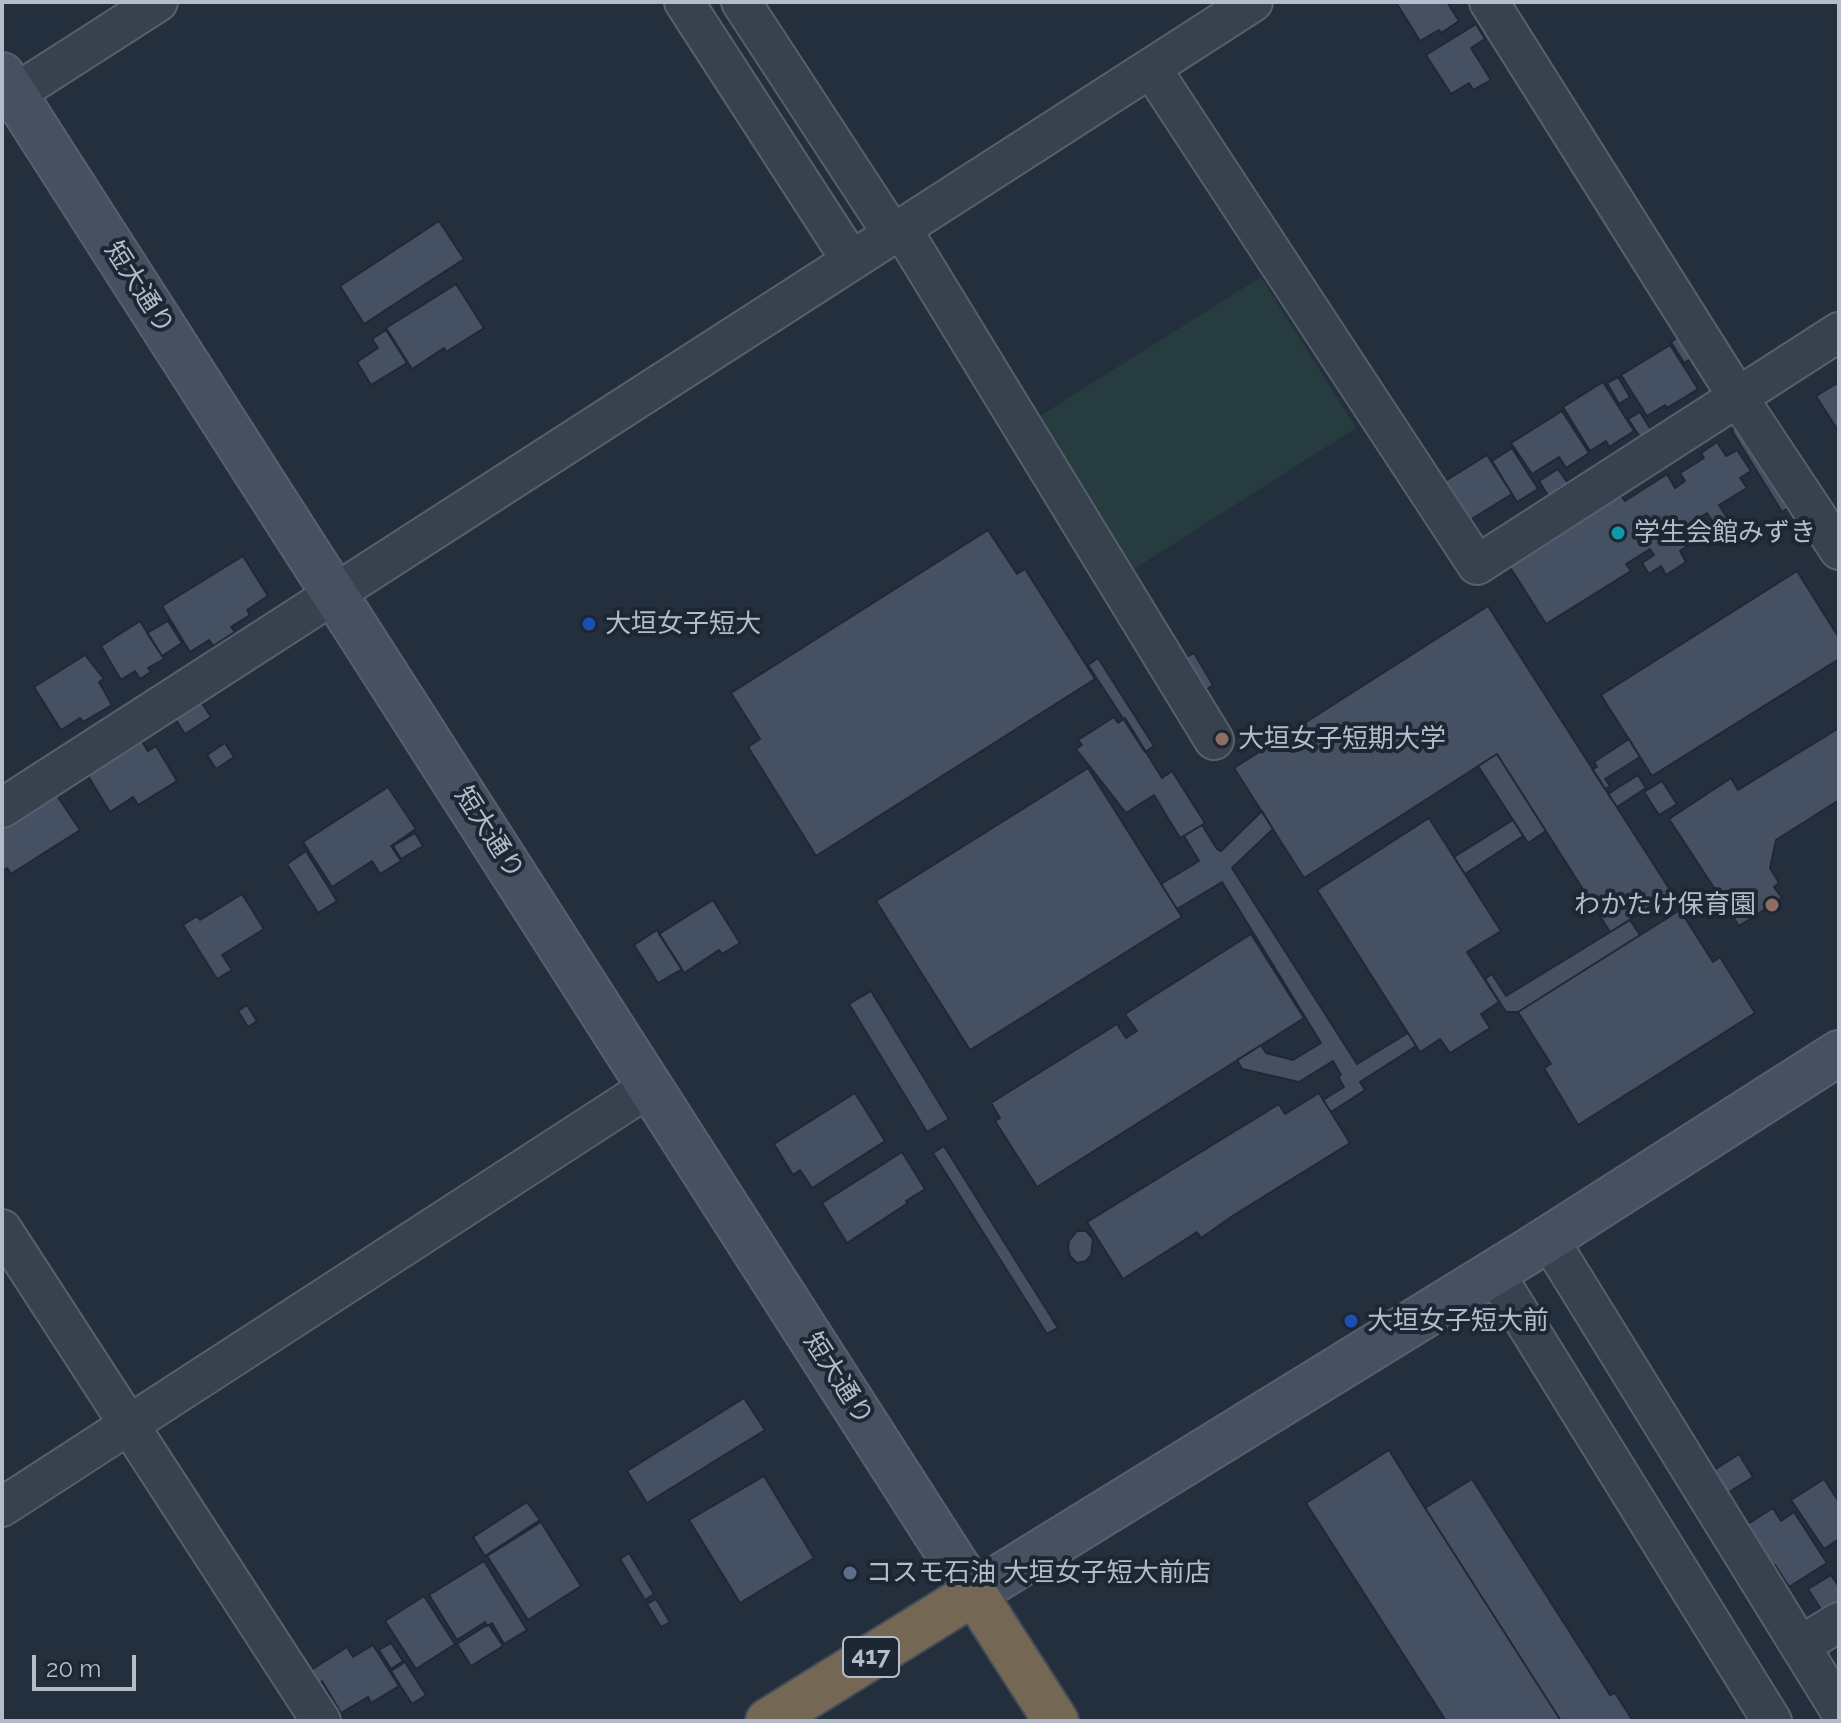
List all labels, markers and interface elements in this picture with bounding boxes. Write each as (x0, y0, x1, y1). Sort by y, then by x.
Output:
street label: 短大通り (98, 236, 180, 340)
place label: 学生会館みずき (1634, 517, 1816, 549)
marker: 学生会館みずき (1609, 524, 1627, 542)
place label: 大垣女子短大 (605, 608, 761, 640)
marker: 大垣女子短大 (580, 615, 598, 633)
place label: 大垣女子短期大学 (1238, 723, 1446, 755)
marker: 大垣女子短期大学 (1213, 730, 1231, 748)
street label: 短大通り (448, 781, 530, 885)
place label: わかたけ保育園 (1574, 889, 1756, 921)
marker: わかたけ保育園 (1763, 896, 1781, 914)
place label: 大垣女子短大前 (1367, 1305, 1549, 1337)
marker: 大垣女子短大前 (1342, 1312, 1360, 1330)
street label: 短大通り (797, 1327, 879, 1431)
place label: コスモ石油 大垣女子短大前店 (866, 1557, 1211, 1589)
marker: コスモ石油 大垣女子短大前店 (841, 1564, 859, 1582)
road number: 417 (843, 1637, 899, 1677)
scale bar (36, 1639, 140, 1689)
text: 20 m (46, 1654, 101, 1683)

